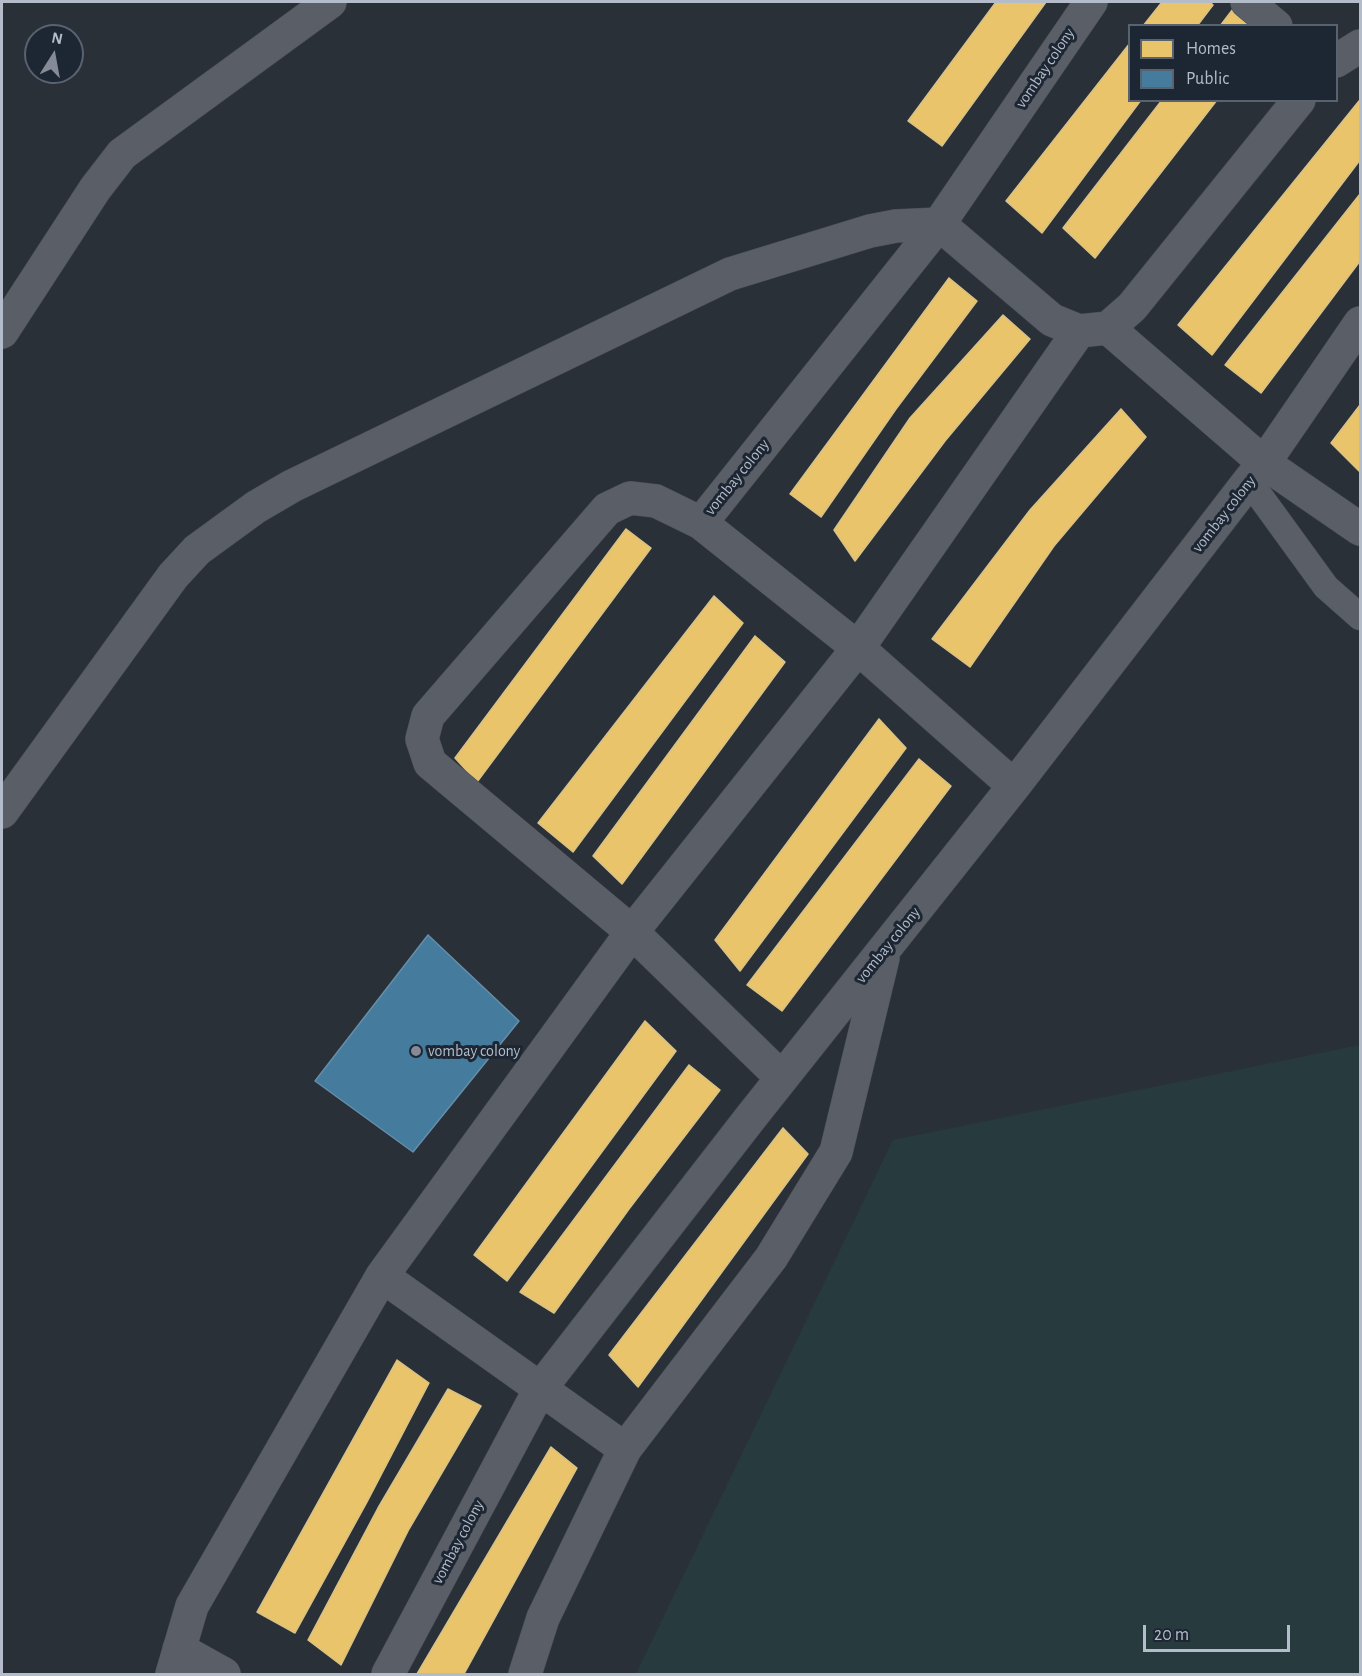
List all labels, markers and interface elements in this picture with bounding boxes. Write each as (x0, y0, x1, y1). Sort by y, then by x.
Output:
north arrow (24, 24, 84, 84)
street label: vombay colony (1011, 24, 1079, 112)
legend (1128, 24, 1338, 102)
text: N (50, 29, 64, 47)
text: Homes (1186, 40, 1236, 58)
text: Public (1186, 70, 1229, 88)
street label: vombay colony (700, 435, 774, 519)
street label: vombay colony (1188, 472, 1260, 556)
street label: vombay colony (851, 903, 925, 987)
place label: vombay colony (428, 1041, 520, 1061)
marker: vombay colony (409, 1044, 423, 1058)
street label: vombay colony (428, 1497, 488, 1587)
scale bar (1146, 1613, 1293, 1651)
text: 20 m (1154, 1626, 1189, 1644)

